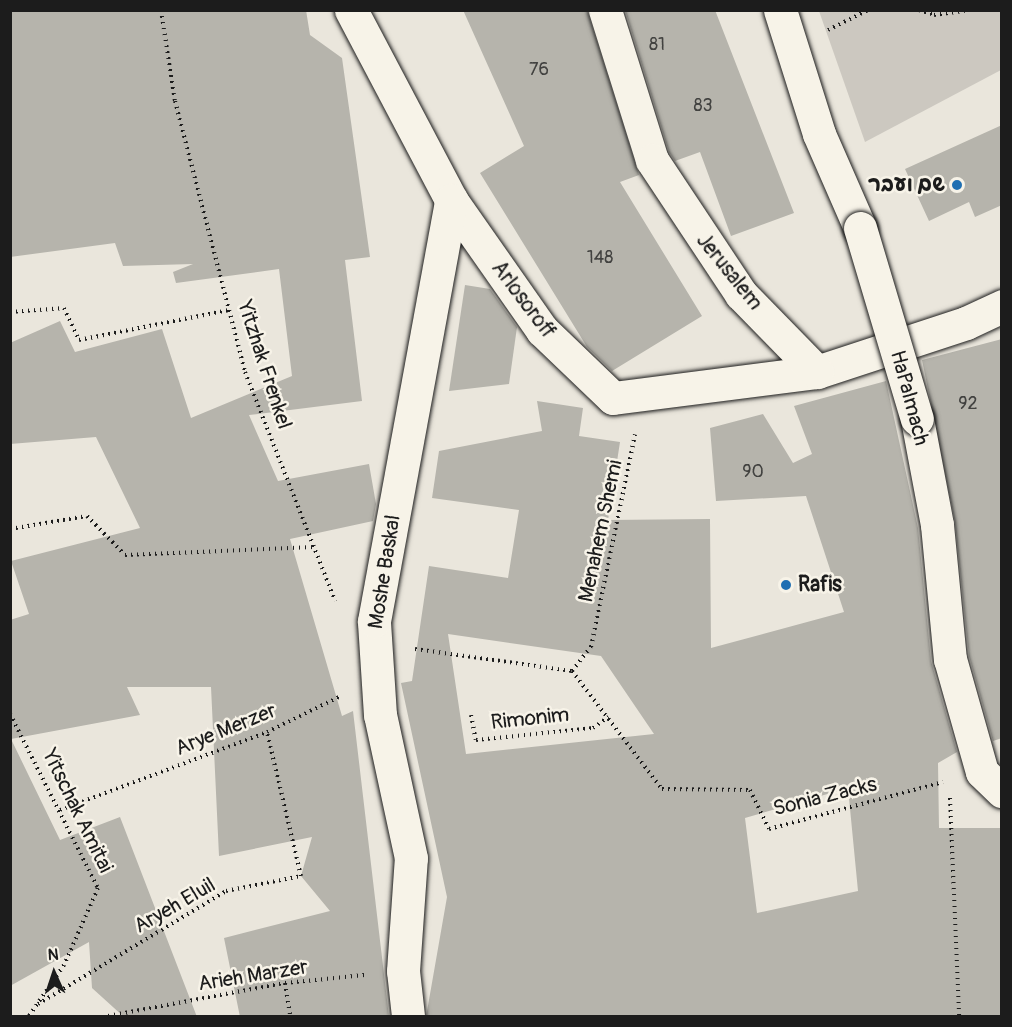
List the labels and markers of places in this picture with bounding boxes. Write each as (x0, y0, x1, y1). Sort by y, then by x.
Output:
place label: שם ועבר (868, 172, 945, 198)
marker: שם ועבר (950, 178, 964, 192)
place label: Rafis (798, 572, 842, 598)
marker: Rafis (779, 578, 793, 592)

